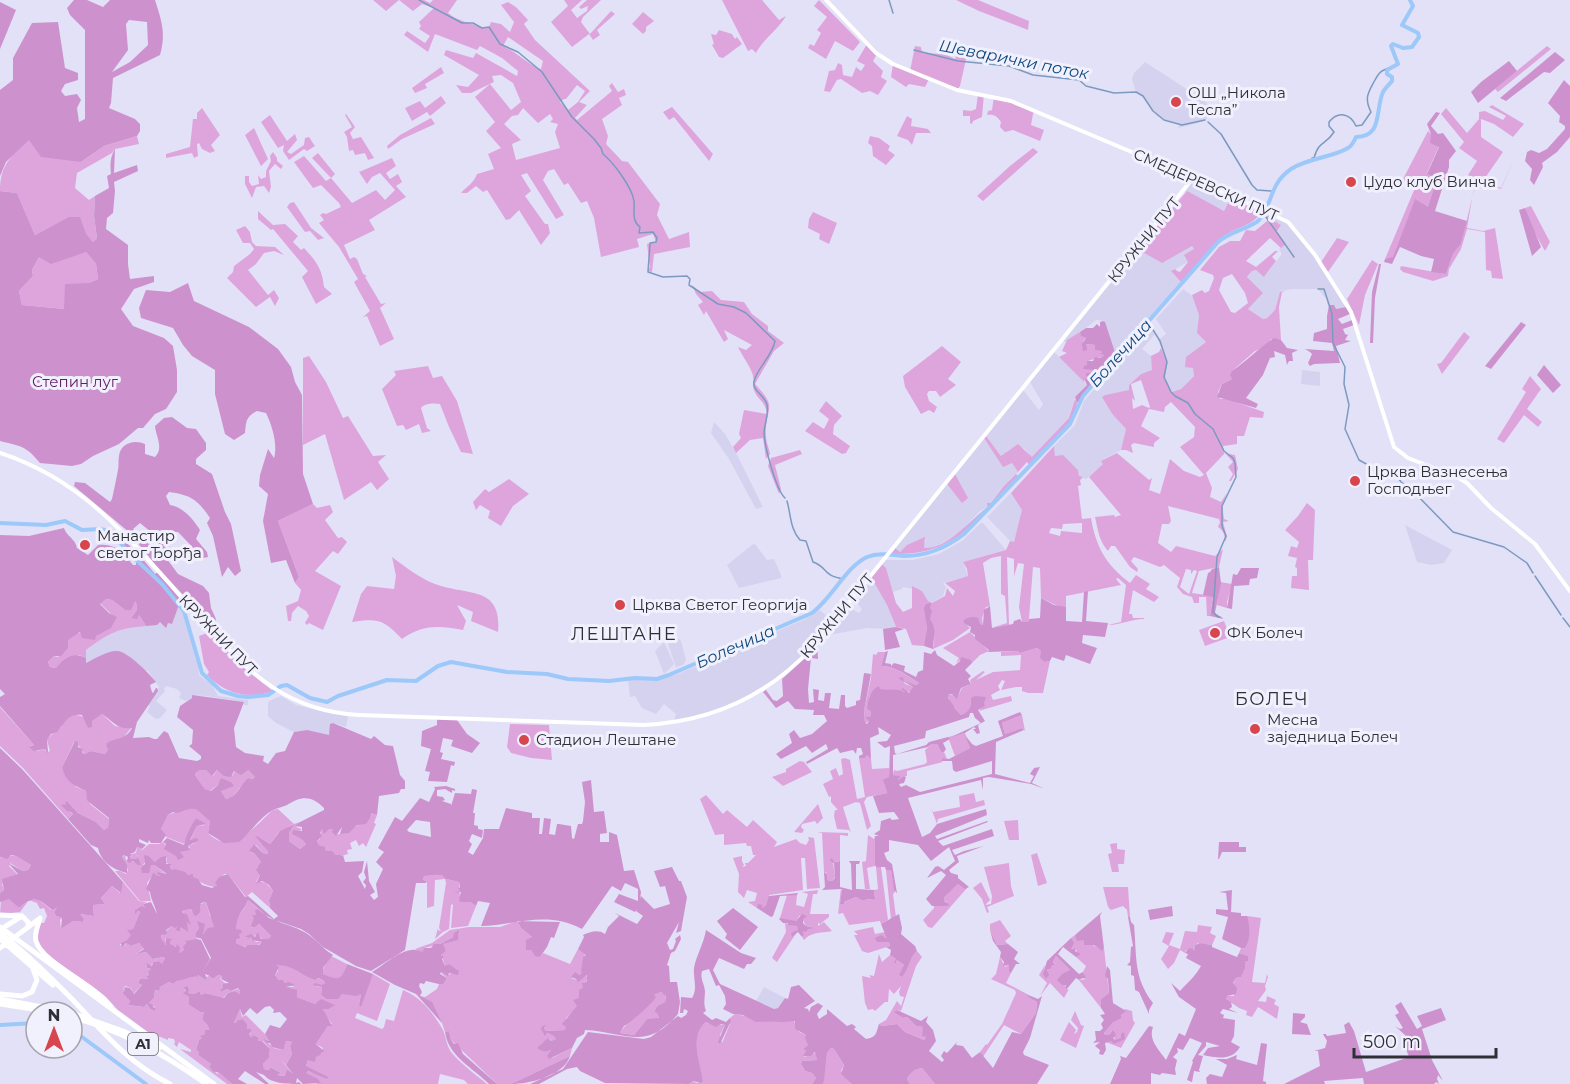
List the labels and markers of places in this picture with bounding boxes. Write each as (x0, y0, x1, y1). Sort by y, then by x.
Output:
place label: ОШ „Никола Тесла” (1188, 83, 1286, 119)
marker: ОШ „Никола Тесла” (1169, 95, 1183, 109)
place label: Џудо клуб Винча (1363, 172, 1496, 191)
marker: Џудо клуб Винча (1344, 175, 1358, 189)
place label: Црква Вазнесења Господњег (1367, 462, 1508, 498)
marker: Црква Вазнесења Господњег (1348, 474, 1362, 488)
place label: Манастир светог Ђорђа (97, 526, 202, 562)
marker: Манастир светог Ђорђа (78, 538, 92, 552)
place label: Црква Светог Георгија (632, 595, 808, 614)
marker: Црква Светог Георгија (613, 598, 627, 612)
place label: ФК Болеч (1227, 623, 1303, 642)
marker: ФК Болеч (1208, 626, 1222, 640)
place label: Месна заједница Болеч (1267, 710, 1398, 746)
marker: Месна заједница Болеч (1248, 722, 1262, 736)
place label: Стадион Лештане (536, 730, 676, 749)
marker: Стадион Лештане (517, 733, 531, 747)

